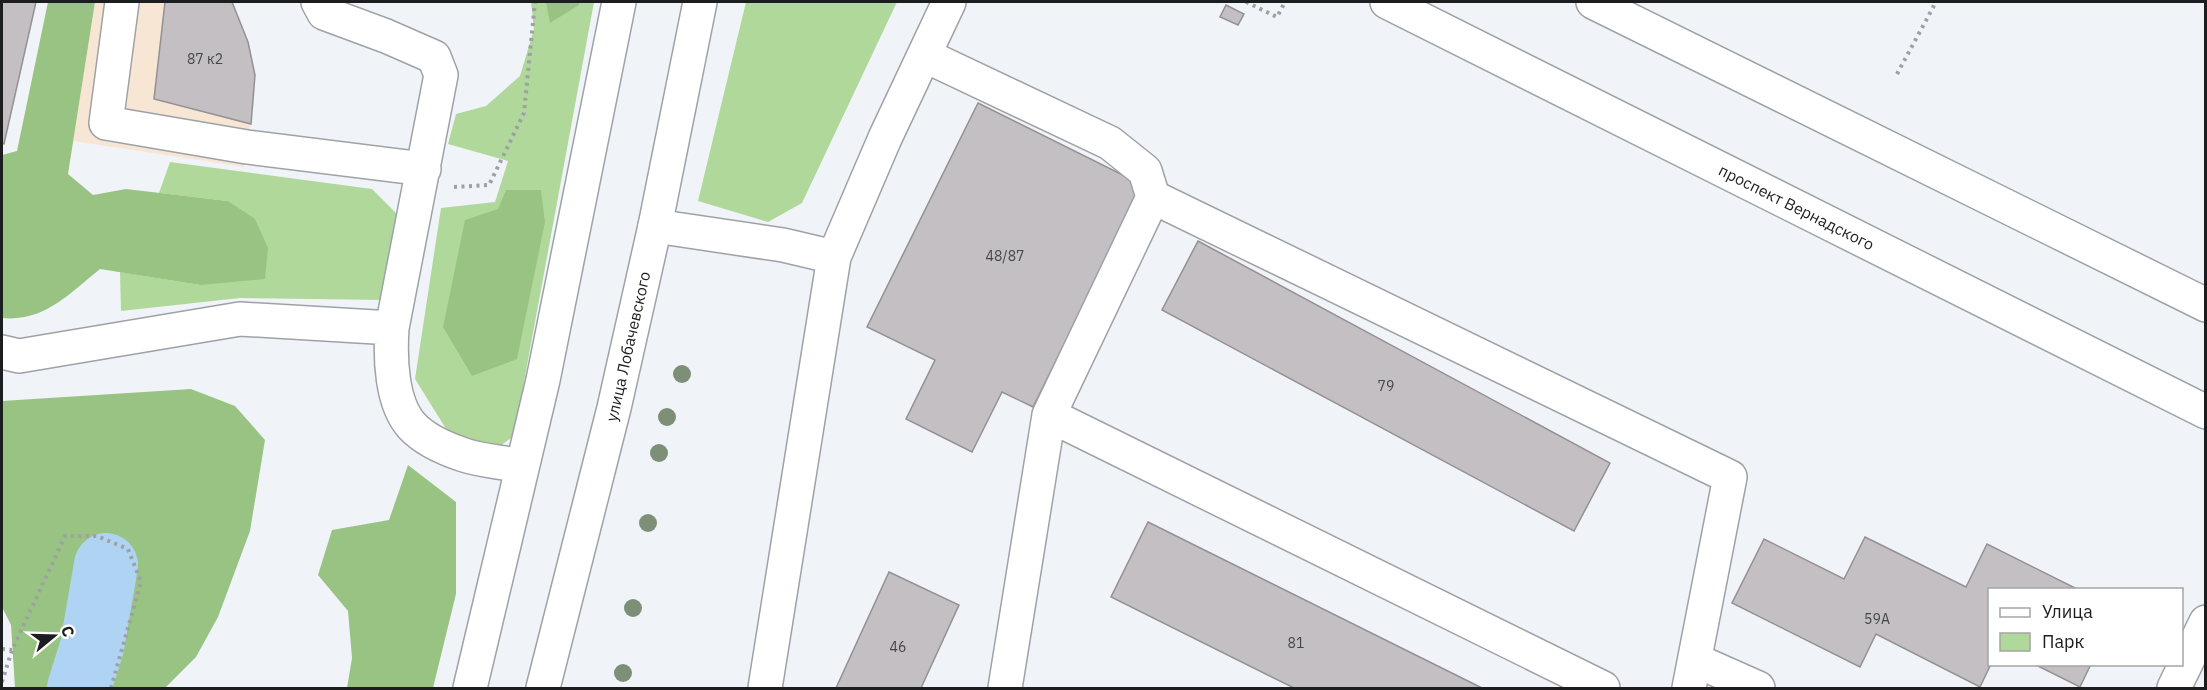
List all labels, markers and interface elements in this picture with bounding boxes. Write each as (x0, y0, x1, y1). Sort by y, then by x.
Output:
house number: 87 к2 (187, 50, 223, 68)
street label: проспект Вернадского (1716, 160, 1878, 254)
house number: 48/87 (986, 247, 1024, 265)
street label: улица Лобачевского (601, 270, 654, 423)
house number: 79 (1378, 377, 1394, 395)
legend (1988, 588, 2183, 666)
text: Улица (2042, 600, 2093, 623)
north arrow (24, 606, 84, 666)
house number: 59А (1864, 610, 1890, 628)
text: С (57, 623, 79, 639)
text: Парк (2042, 630, 2085, 653)
house number: 81 (1288, 634, 1304, 652)
house number: 46 (890, 638, 906, 656)

